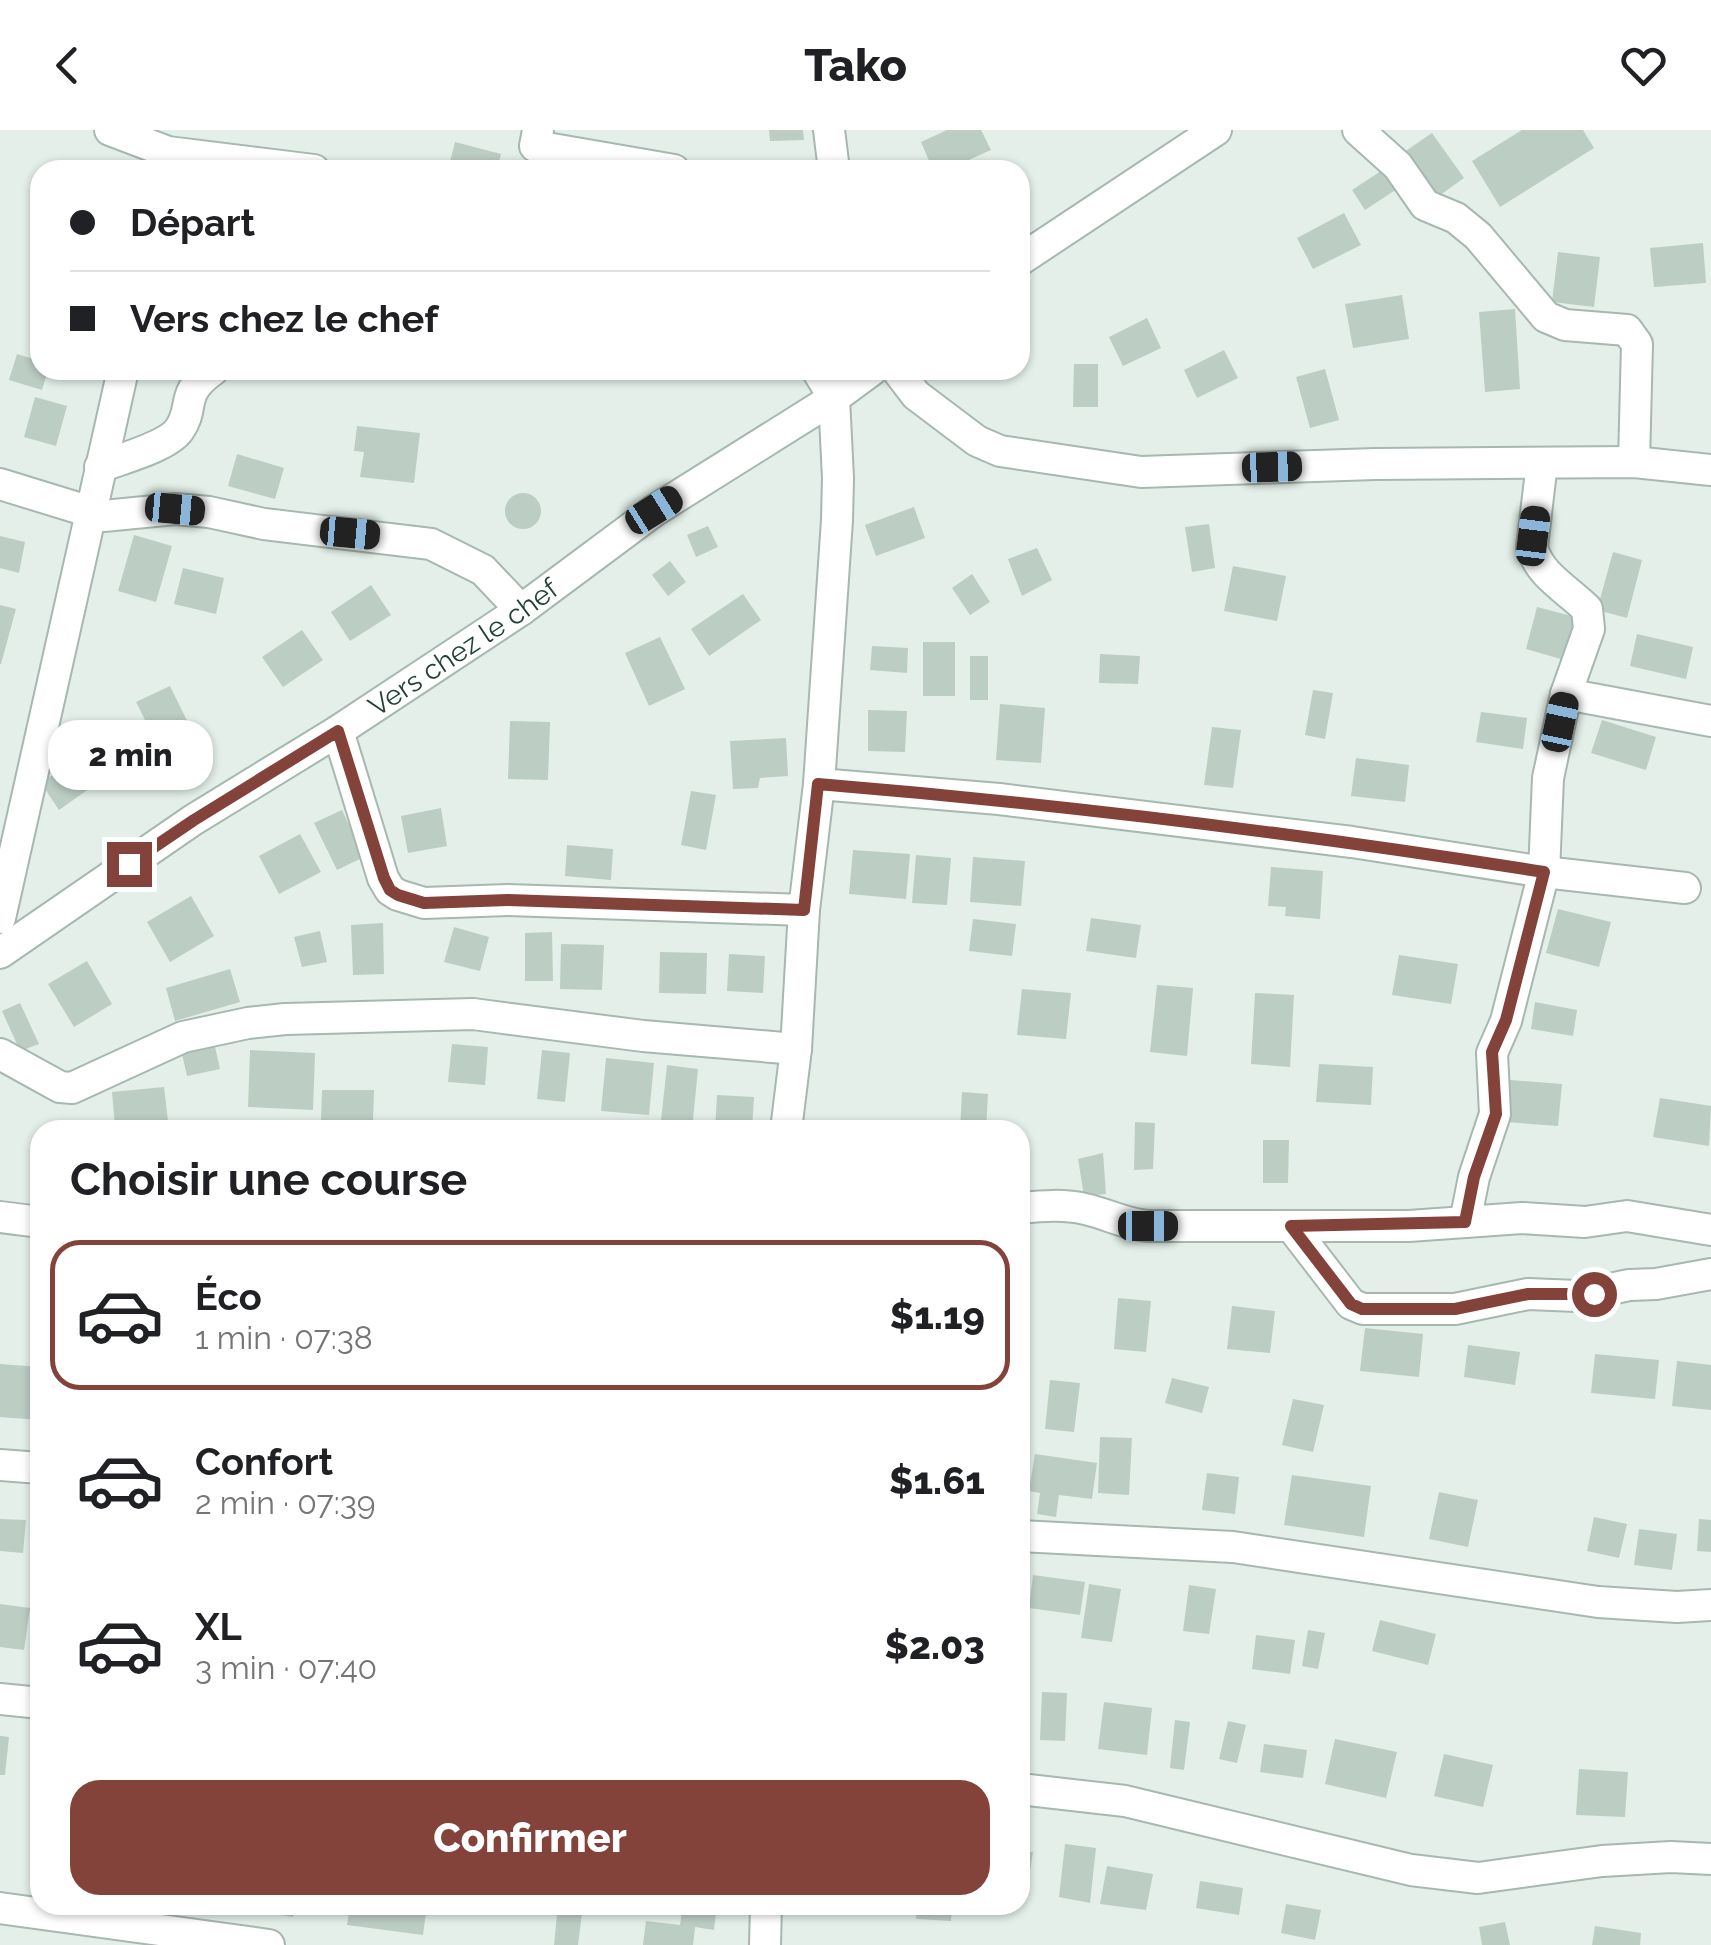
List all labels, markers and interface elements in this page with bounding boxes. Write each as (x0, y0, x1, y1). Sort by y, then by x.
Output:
icon: back (40, 38, 95, 93)
icon: heart (1616, 38, 1671, 93)
text: Tako (804, 39, 907, 92)
text: Départ (130, 200, 255, 245)
text: Vers chez le chef (130, 296, 438, 341)
car (1241, 451, 1303, 483)
car (621, 481, 687, 539)
car (144, 491, 206, 527)
car (1514, 504, 1552, 568)
car (319, 515, 381, 551)
street label: Vers chez le chef (362, 571, 566, 723)
car (1539, 690, 1581, 754)
callout: 2 min (46, 719, 212, 789)
text: 2 min (88, 736, 173, 773)
route end (107, 842, 152, 887)
text: Choisir une course (70, 1153, 467, 1206)
car (1118, 1211, 1178, 1241)
icon: car (75, 1270, 165, 1360)
route start (1572, 1272, 1617, 1317)
text: Éco (195, 1274, 262, 1319)
text: $1.19 (890, 1293, 985, 1338)
text: 1 min · 07:38 (195, 1319, 373, 1356)
icon: car (75, 1435, 165, 1525)
text: Confort (195, 1439, 333, 1484)
text: $1.61 (889, 1458, 985, 1503)
text: 2 min · 07:39 (195, 1484, 376, 1521)
icon: car (75, 1600, 165, 1690)
text: XL (195, 1604, 242, 1649)
text: $2.03 (885, 1623, 985, 1668)
text: 3 min · 07:40 (195, 1649, 377, 1686)
button: Confirmer (70, 1780, 990, 1895)

